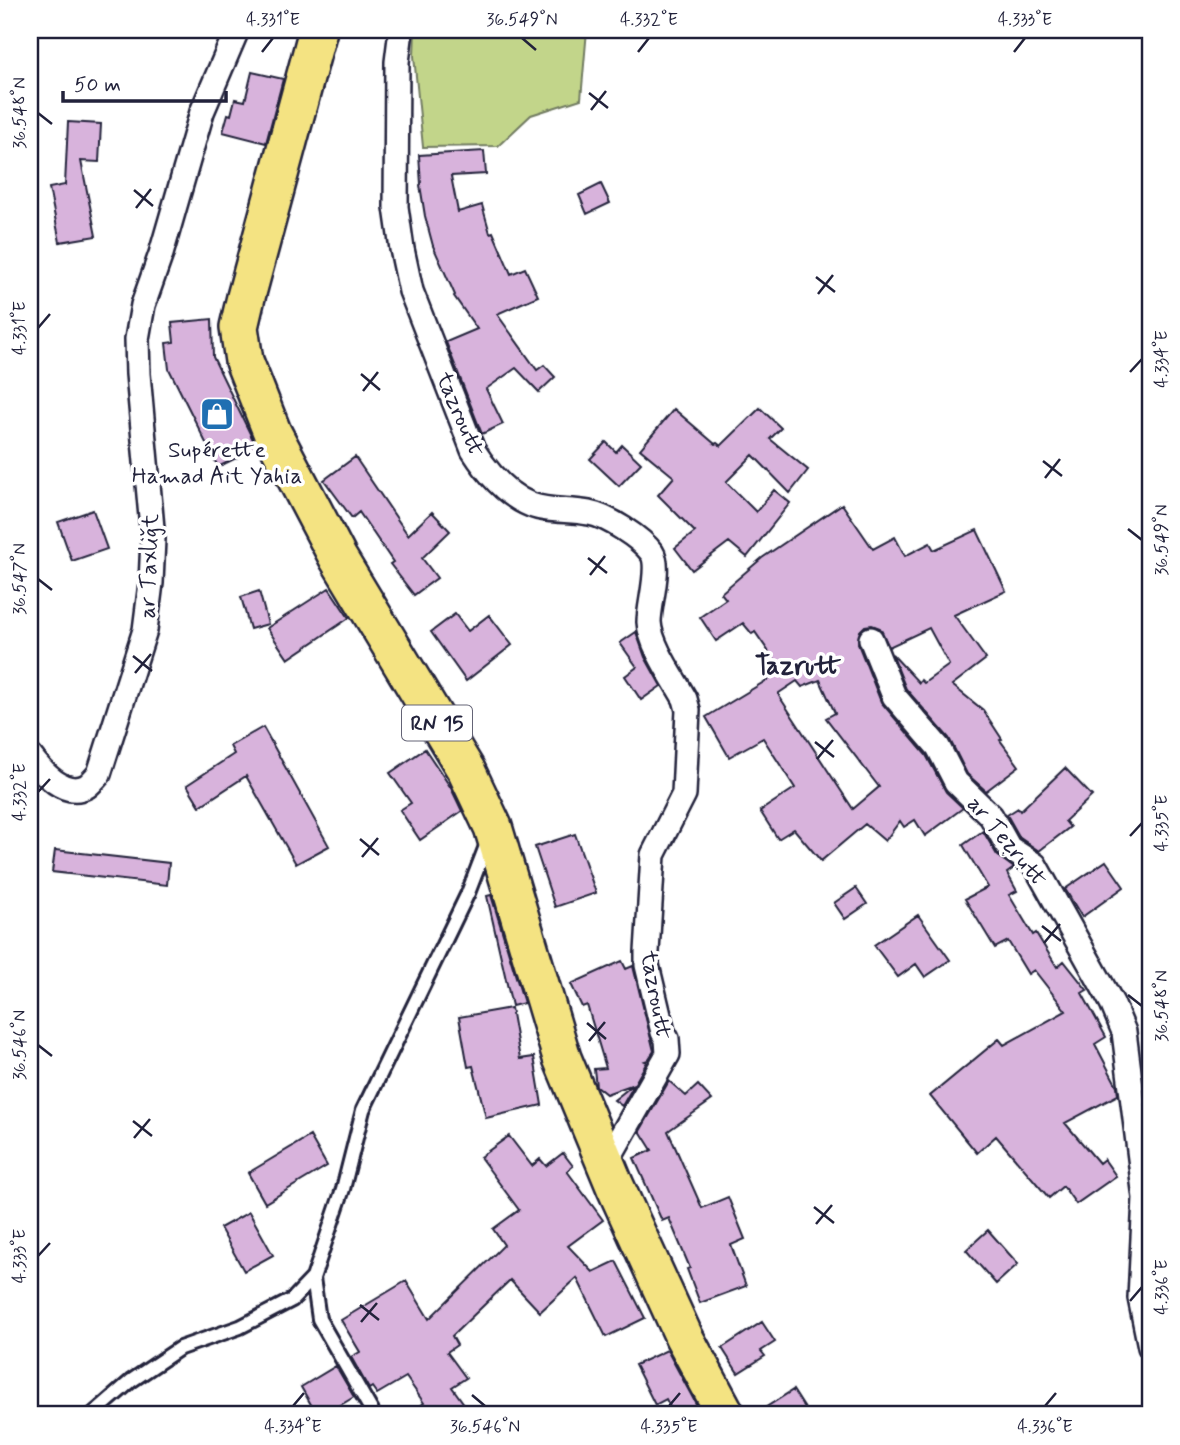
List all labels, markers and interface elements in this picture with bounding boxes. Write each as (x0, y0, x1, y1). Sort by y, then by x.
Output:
text: 4.331°E (246, 8, 300, 32)
text: 36.549°N (486, 8, 558, 32)
text: 4.332°E (620, 8, 678, 32)
text: 4.333°E (998, 8, 1052, 32)
scale bar (63, 60, 226, 104)
text: 50 m (74, 71, 121, 99)
text: 36.548°N (8, 77, 32, 149)
text: 4.331°E (8, 301, 32, 355)
text: 4.334°E (1150, 330, 1174, 388)
street label: tazroutt (427, 367, 491, 462)
shop icon: Supérette Hamad Ait Yahia (198, 395, 236, 433)
place label: Supérette Hamad Ait Yahia (132, 436, 302, 492)
text: 36.549°N (1150, 504, 1174, 576)
street label: ar Taxliǧt (133, 513, 167, 619)
text: 36.547°N (8, 543, 32, 615)
district label: Tazrutt (755, 650, 841, 684)
road number: RN 15 (402, 706, 472, 740)
text: 4.332°E (8, 763, 32, 821)
street label: ar Teẓṛutt (960, 791, 1053, 894)
text: 4.335°E (1150, 794, 1174, 852)
street label: tazroutt (632, 948, 678, 1042)
text: 36.548°N (1150, 970, 1174, 1042)
text: 36.546°N (8, 1010, 32, 1080)
text: 4.333°E (8, 1229, 32, 1283)
text: 4.336°E (1150, 1259, 1174, 1315)
text: 4.334°E (264, 1415, 322, 1439)
text: 36.546°N (450, 1415, 520, 1439)
text: 4.335°E (640, 1415, 698, 1439)
text: 4.336°E (1017, 1415, 1073, 1439)

